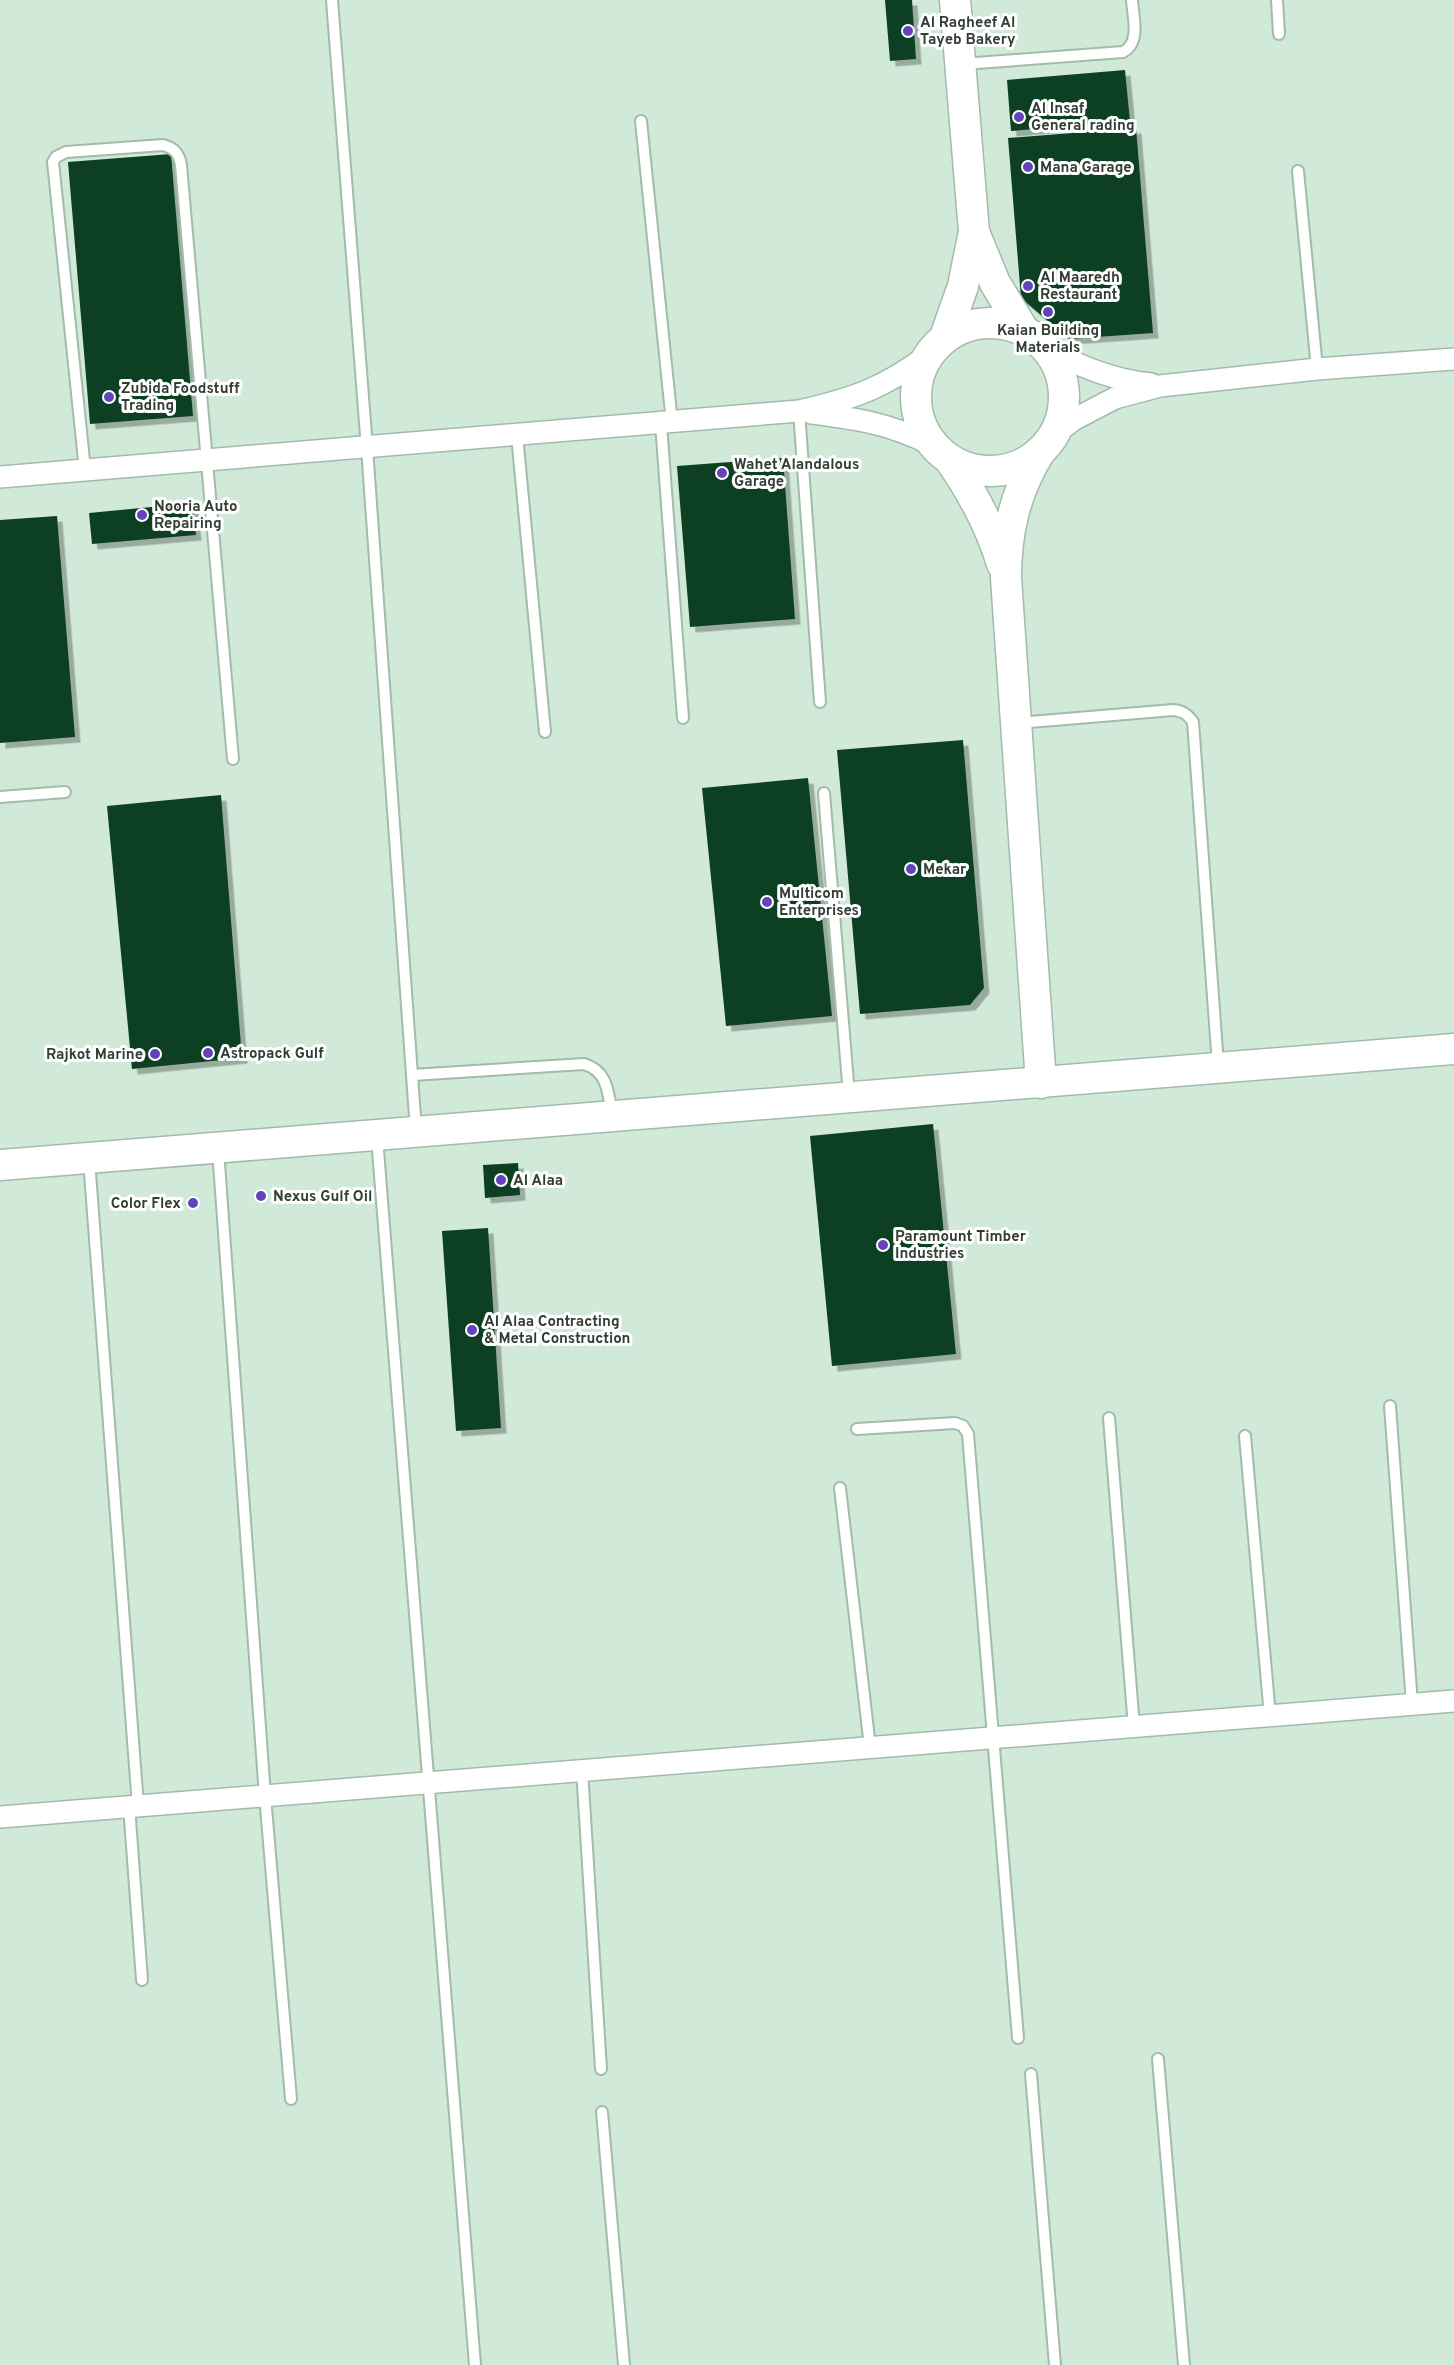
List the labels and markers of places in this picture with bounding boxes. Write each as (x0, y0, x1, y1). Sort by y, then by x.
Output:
place label: Al Ragheef Al Tayeb Bakery (920, 14, 1016, 50)
marker: Al Ragheef Al Tayeb Bakery (901, 24, 915, 38)
place label: Al Insaf General rading (1031, 100, 1135, 136)
marker: Al Insaf General rading (1012, 110, 1026, 124)
place label: Mana Garage (1040, 159, 1132, 178)
marker: Mana Garage (1021, 160, 1035, 174)
place label: Al Maaredh Restaurant (1040, 269, 1120, 305)
marker: Al Maaredh Restaurant (1021, 279, 1035, 293)
marker: Kaian Building Materials (1041, 305, 1055, 319)
place label: Kaian Building Materials (997, 322, 1099, 358)
place label: Zubida Foodstuff Trading (121, 380, 240, 416)
marker: Zubida Foodstuff Trading (102, 390, 116, 404)
place label: Wahet Alandalous Garage (734, 456, 859, 492)
marker: Wahet Alandalous Garage (715, 466, 729, 480)
place label: Nooria Auto Repairing (154, 498, 238, 534)
marker: Nooria Auto Repairing (135, 508, 149, 522)
place label: Mekar (923, 861, 967, 880)
marker: Mekar (904, 862, 918, 876)
place label: Multicom Enterprises (779, 885, 859, 921)
marker: Multicom Enterprises (760, 895, 774, 909)
place label: Astropack Gulf (220, 1045, 324, 1064)
place label: Rajkot Marine (46, 1046, 143, 1065)
marker: Astropack Gulf (201, 1046, 215, 1060)
marker: Rajkot Marine (148, 1047, 162, 1061)
place label: Al Alaa (513, 1172, 563, 1191)
marker: Al Alaa (494, 1173, 508, 1187)
place label: Nexus Gulf Oil (273, 1188, 372, 1207)
marker: Nexus Gulf Oil (254, 1189, 268, 1203)
place label: Color Flex (111, 1195, 181, 1214)
marker: Color Flex (186, 1196, 200, 1210)
place label: Paramount Timber Industries (895, 1228, 1027, 1264)
marker: Paramount Timber Industries (876, 1238, 890, 1252)
place label: Al Alaa Contracting & Metal Construction (484, 1313, 630, 1349)
marker: Al Alaa Contracting & Metal Construction (465, 1323, 479, 1337)

